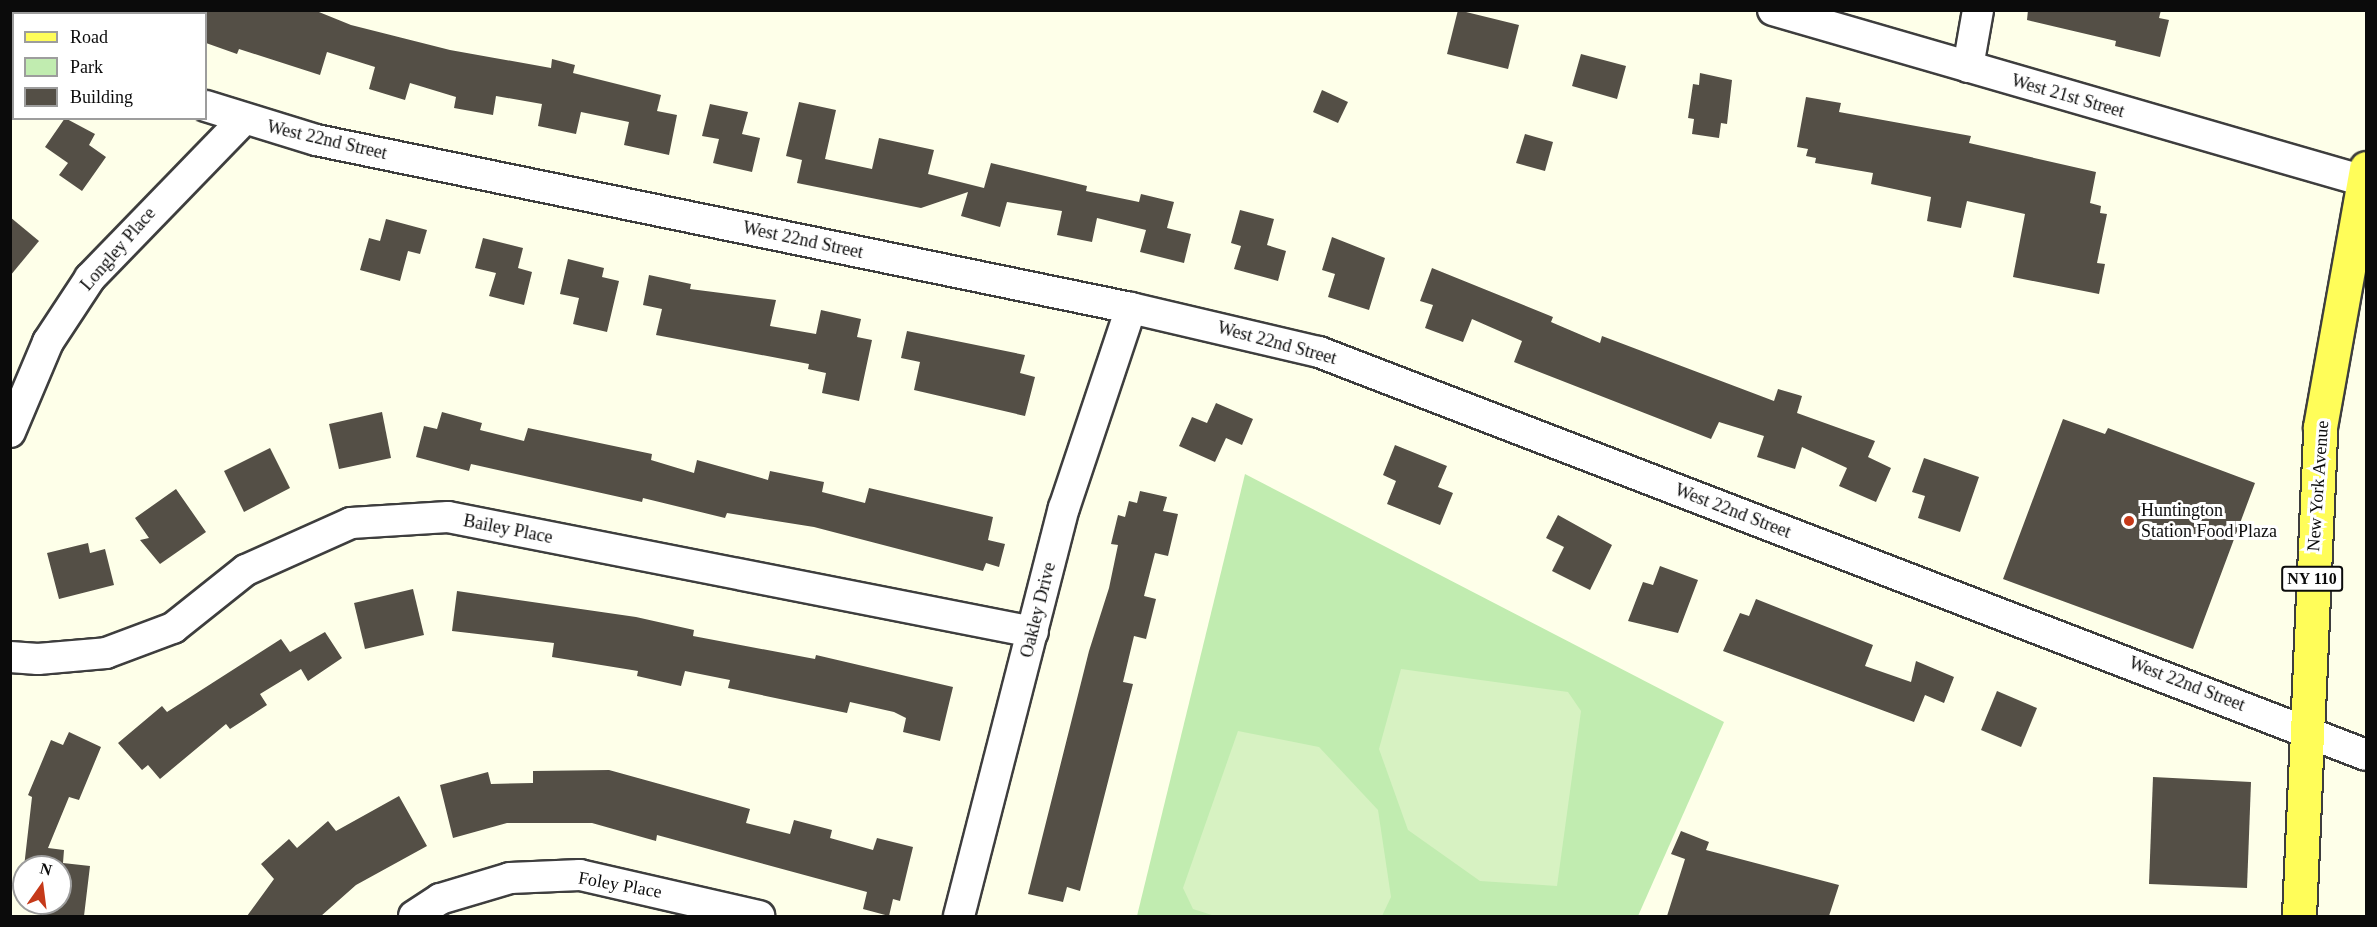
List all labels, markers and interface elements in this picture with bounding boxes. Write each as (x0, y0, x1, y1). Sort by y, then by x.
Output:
legend (12, 12, 207, 120)
text: Road (70, 27, 108, 47)
text: Park (70, 57, 103, 77)
street label: West 21st Street (2009, 70, 2127, 122)
text: Building (70, 87, 133, 107)
street label: West 22nd Street (265, 116, 389, 164)
street label: Longley Place (76, 203, 160, 295)
street label: West 22nd Street (741, 217, 865, 263)
street label: West 22nd Street (1215, 317, 1339, 369)
street label: New York Avenue (2303, 419, 2333, 553)
street label: West 22nd Street (1672, 479, 1794, 543)
place label: Huntington Station Food Plaza (2141, 500, 2277, 542)
street label: Bailey Place (462, 510, 554, 548)
marker: Huntington Station Food Plaza (2122, 514, 2136, 528)
street label: Oakley Drive (1016, 560, 1060, 660)
road number: NY 110 (2280, 566, 2344, 592)
street label: West 22nd Street (2126, 652, 2248, 716)
north arrow (12, 855, 72, 915)
text: N (38, 859, 54, 879)
street label: Foley Place (577, 867, 663, 903)

